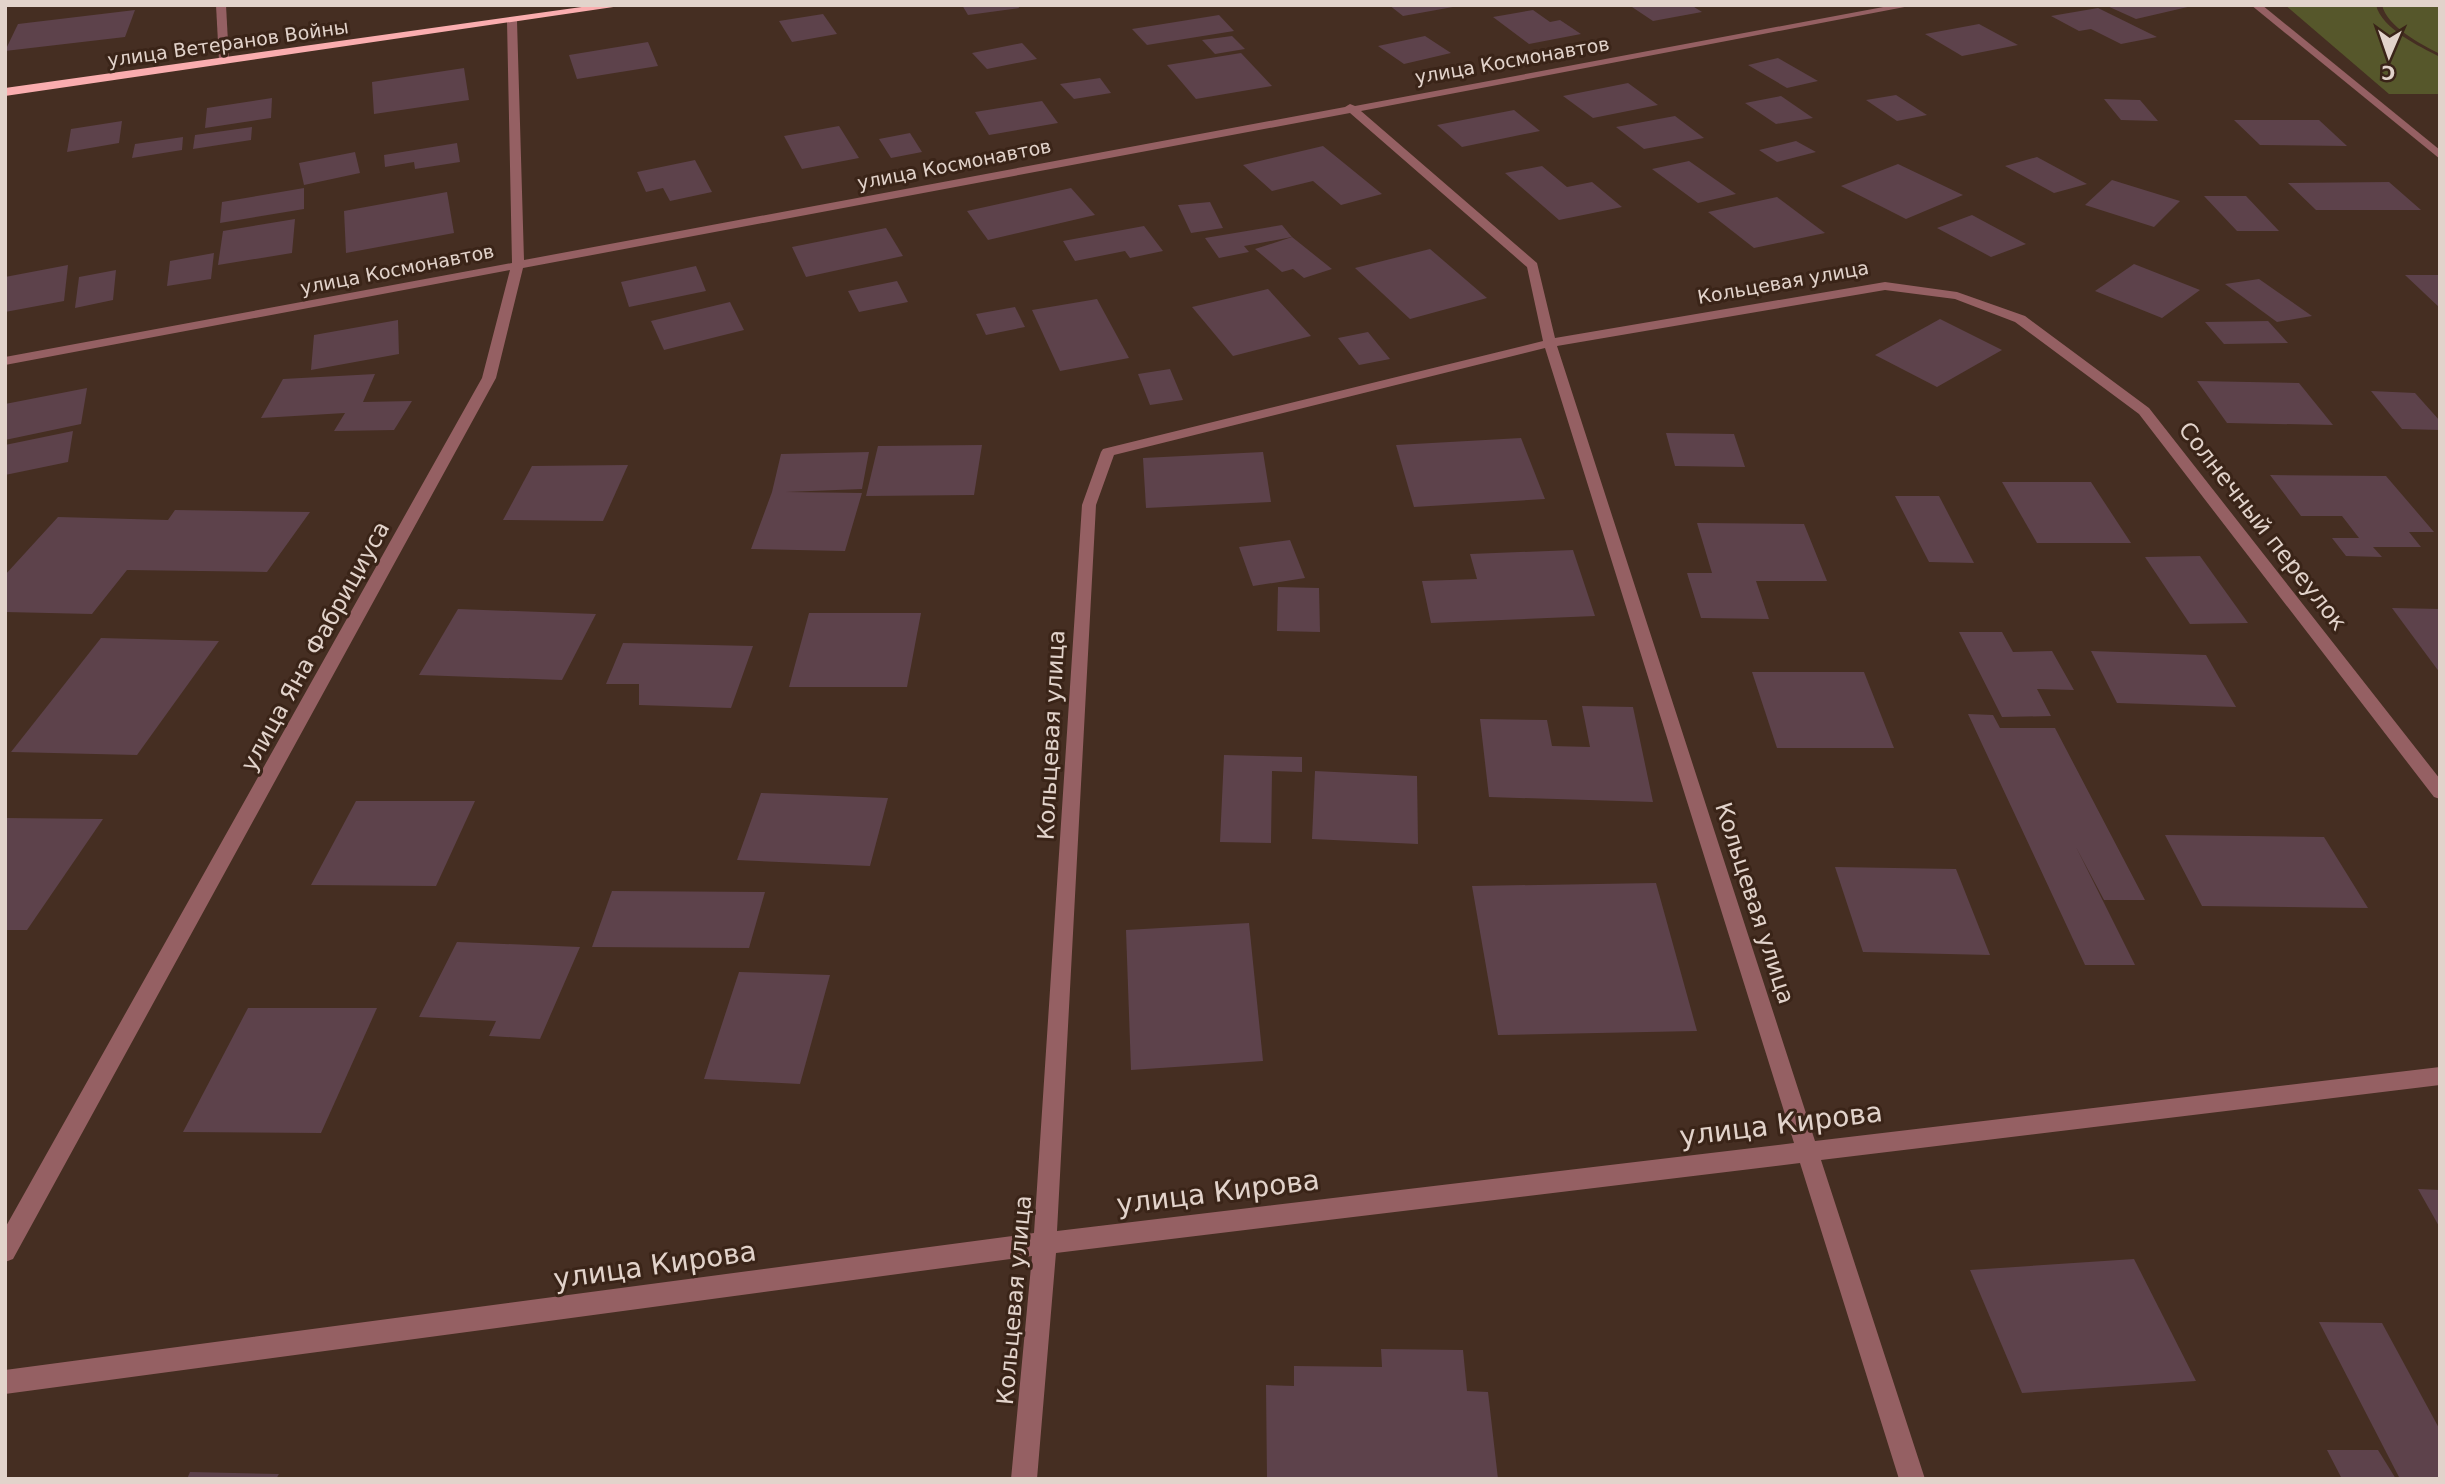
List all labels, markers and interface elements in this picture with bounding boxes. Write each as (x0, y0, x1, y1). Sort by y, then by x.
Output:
street label: улица Ветеранов Войны (106, 15, 350, 71)
north arrow (2354, 21, 2424, 91)
street label: улица Космонавтов (1413, 32, 1611, 88)
text: С (2381, 62, 2396, 84)
street label: улица Космонавтов (855, 134, 1053, 194)
street label: улица Космонавтов (298, 239, 496, 299)
street label: Кольцевая улица (1696, 256, 1870, 308)
street label: Солнечный переулок (2174, 417, 2353, 635)
street label: улица Яна Фабрициуса (235, 517, 395, 775)
street label: Кольцевая улица (1033, 629, 1069, 841)
street label: Кольцевая улица (1710, 799, 1800, 1007)
street label: улица Кирова (1678, 1095, 1884, 1153)
street label: улица Кирова (1115, 1163, 1321, 1221)
street label: Кольцевая улица (992, 1194, 1036, 1406)
street label: улица Кирова (551, 1234, 759, 1296)

